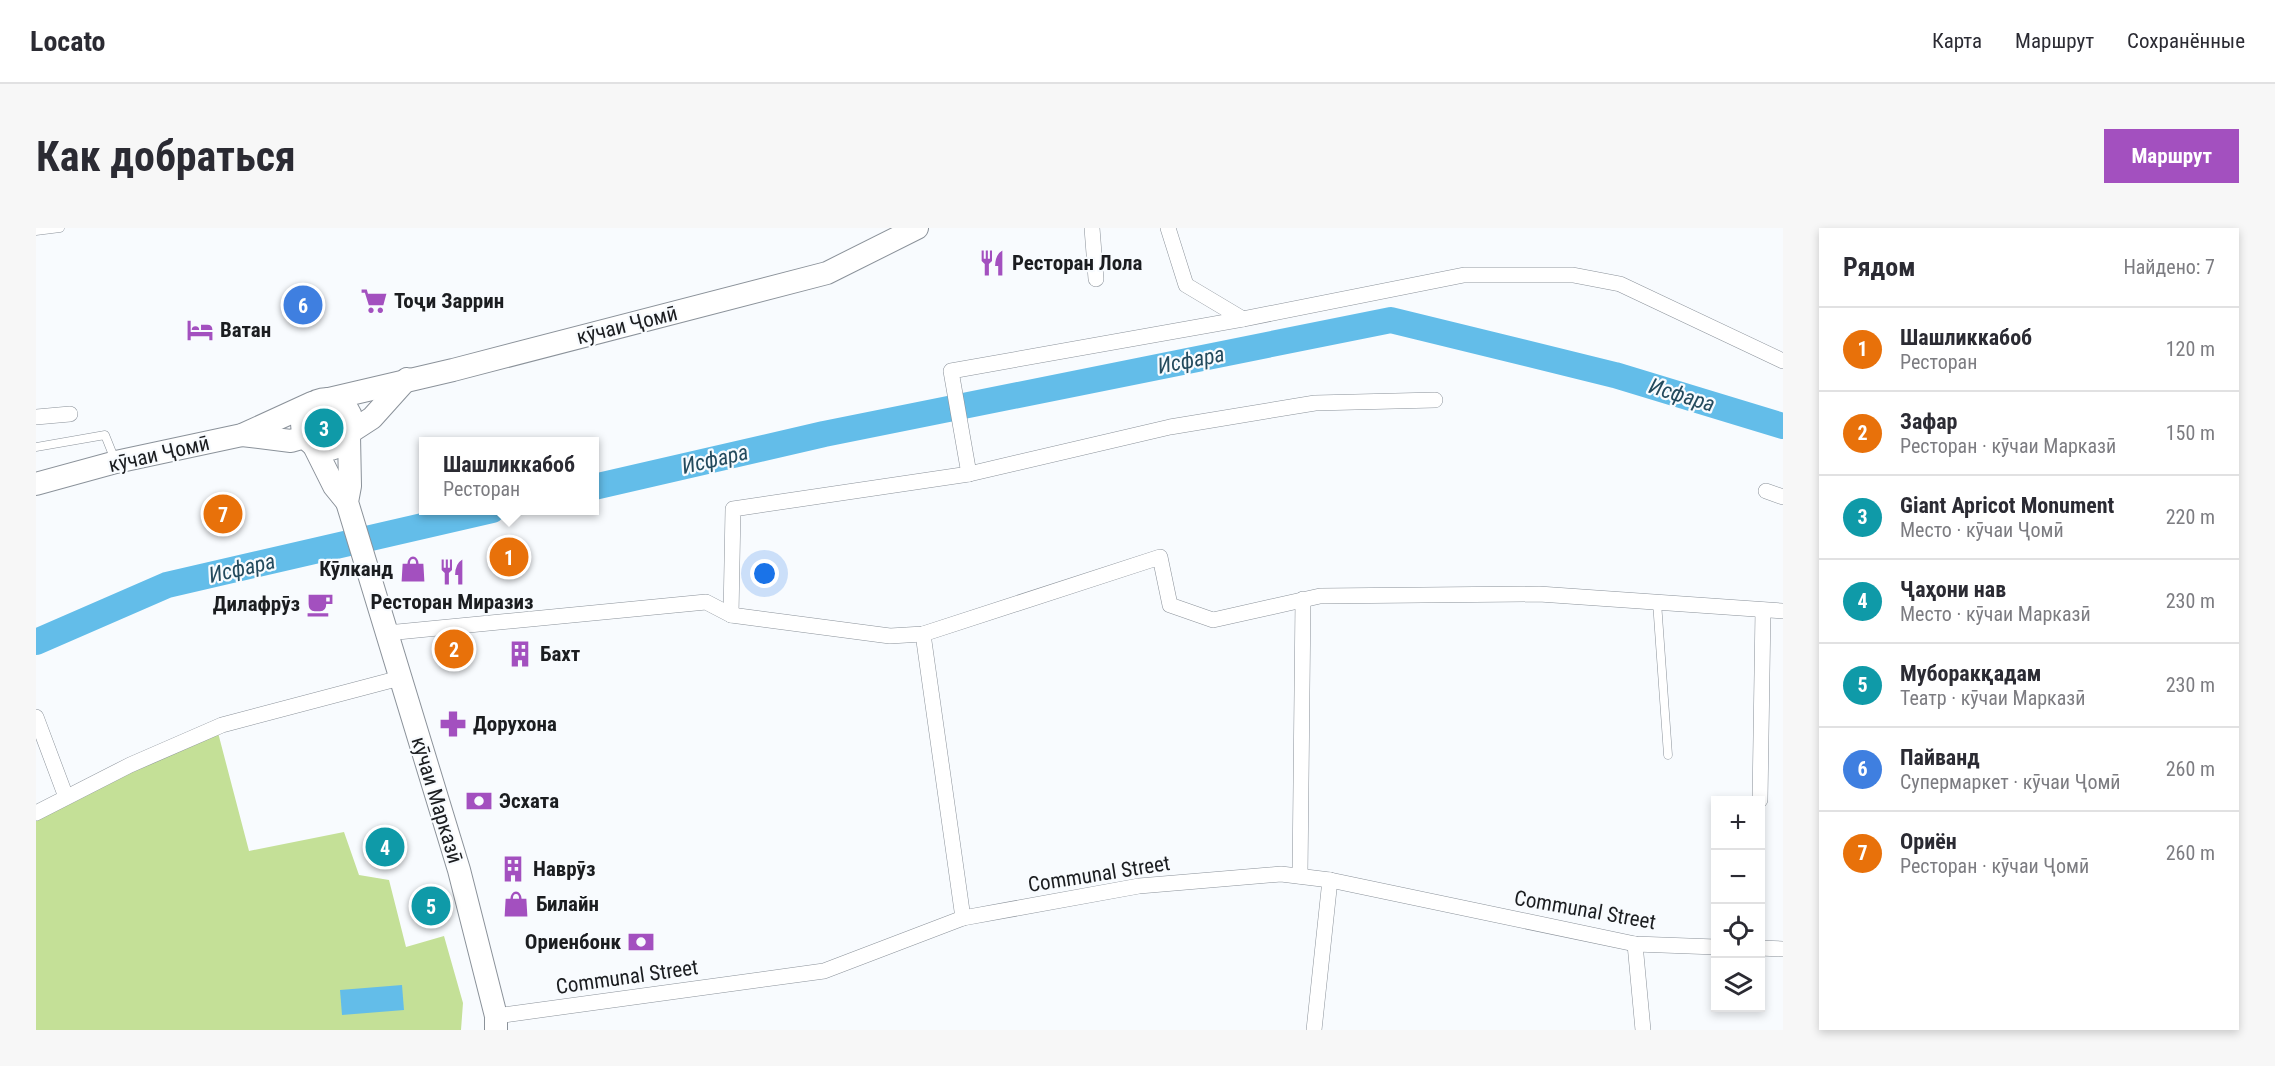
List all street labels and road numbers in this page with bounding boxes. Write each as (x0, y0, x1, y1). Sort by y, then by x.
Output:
street label: кӯчаи Ҷомӣ (574, 301, 680, 349)
street label: кӯчаи Ҷомӣ (106, 431, 212, 477)
street label: кӯчаи Марказӣ (406, 734, 468, 866)
street label: Communal Street (1026, 851, 1172, 897)
street label: Communal Street (1512, 886, 1658, 934)
street label: Communal Street (554, 955, 700, 999)

